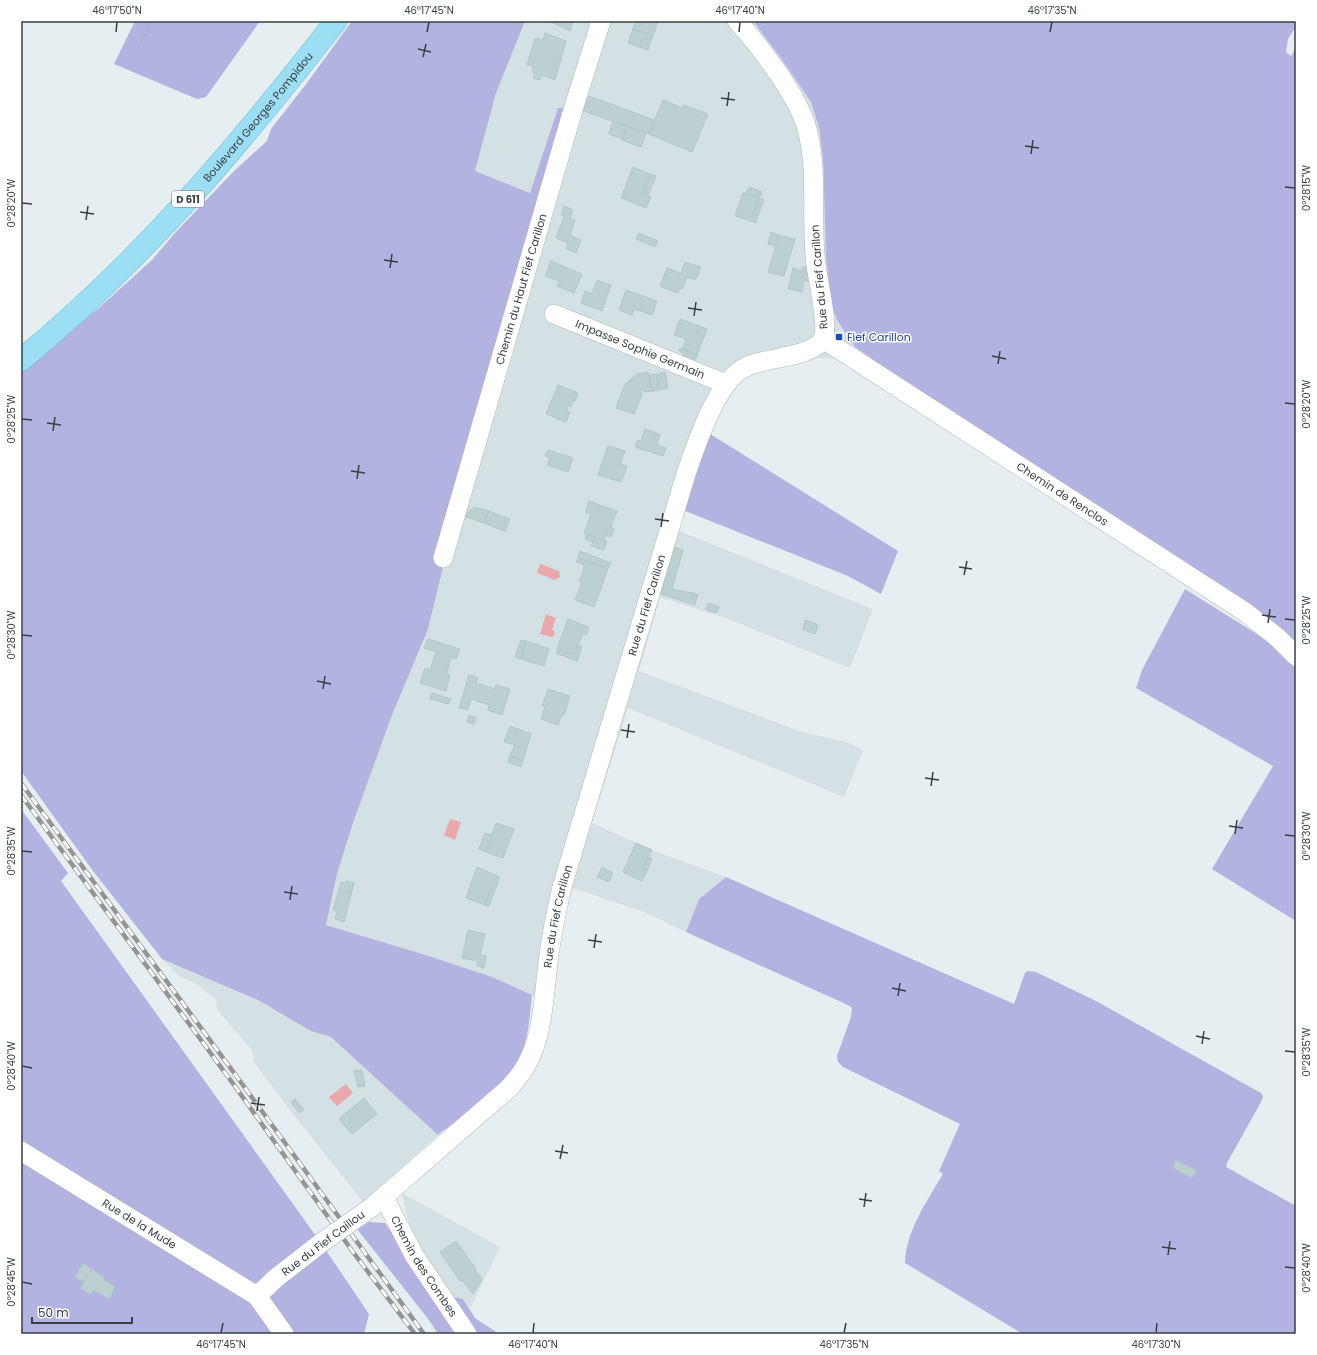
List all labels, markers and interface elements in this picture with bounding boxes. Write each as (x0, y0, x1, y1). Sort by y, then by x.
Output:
text: 46°17'50"N (92, 3, 142, 18)
text: 46°17'45"N (404, 3, 454, 18)
text: 46°17'40"N (715, 3, 765, 18)
text: 46°17'35"N (1027, 3, 1077, 18)
street label: Boulevard Georges Pompidou (199, 49, 317, 185)
text: 0°28'15"W (1299, 165, 1314, 211)
text: 0°28'20"W (4, 178, 19, 227)
road number: D 611 (172, 191, 204, 207)
street label: Chemin du Haut Fief Carillon (491, 212, 550, 367)
street label: Rue du Fief Carillon (806, 224, 832, 330)
street label: Impasse Sophie Germain (573, 315, 707, 383)
place label: Fief Carillon (847, 329, 911, 345)
marker: Fief Carillon (834, 332, 844, 342)
text: 0°28'20"W (1299, 379, 1314, 428)
text: 0°28'25"W (4, 394, 19, 443)
street label: Chemin de Renclos (1013, 458, 1112, 530)
street label: Rue du Fief Carillon (624, 553, 669, 658)
text: 0°28'25"W (1299, 595, 1314, 644)
text: 0°28'30"W (4, 610, 19, 659)
text: 0°28'30"W (1299, 811, 1314, 860)
text: 0°28'35"W (4, 826, 19, 875)
street label: Rue du Fief Carillon (539, 863, 576, 969)
text: 0°28'35"W (1299, 1027, 1314, 1076)
text: 0°28'40"W (4, 1041, 19, 1091)
street label: Rue de la Mude (99, 1195, 180, 1253)
street label: Rue du Fief Caillou (278, 1206, 368, 1280)
street label: Chemin des Combes (387, 1213, 461, 1320)
text: 0°28'40"W (1299, 1243, 1314, 1293)
text: 0°28'45"W (4, 1257, 19, 1307)
scale bar (32, 1299, 132, 1325)
text: 50 m (38, 1304, 69, 1321)
text: 46°17'45"N (196, 1337, 246, 1352)
text: 46°17'40"N (508, 1337, 558, 1352)
text: 46°17'35"N (819, 1337, 869, 1352)
text: 46°17'30"N (1131, 1337, 1181, 1352)

